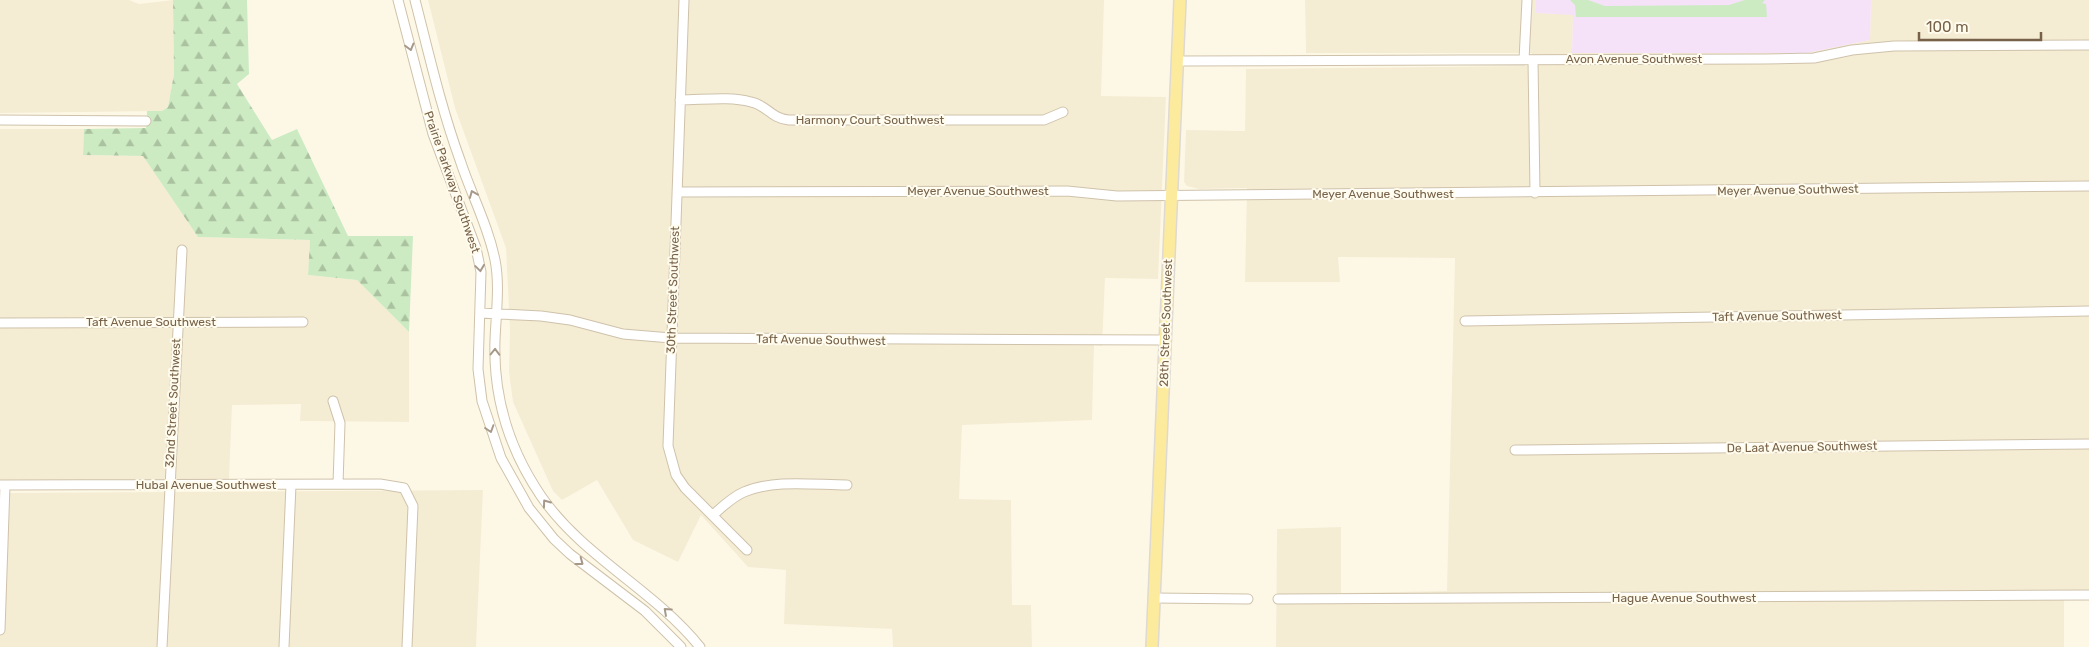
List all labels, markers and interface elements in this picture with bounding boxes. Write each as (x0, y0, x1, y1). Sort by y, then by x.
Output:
scale bar (1919, 10, 2042, 42)
text: 100 m (1926, 18, 1968, 36)
one-way arrow (404, 43, 415, 52)
street label: Avon Avenue Southwest (1566, 52, 1702, 66)
street label: Prairie Parkway Southwest (421, 109, 483, 255)
street label: Harmony Court Southwest (796, 113, 945, 127)
street label: Meyer Avenue Southwest (1717, 182, 1859, 198)
street label: Meyer Avenue Southwest (907, 184, 1049, 198)
street label: Meyer Avenue Southwest (1312, 187, 1454, 201)
one-way arrow (469, 190, 479, 199)
street label: 30th Street Southwest (664, 226, 682, 354)
street label: 28th Street Southwest (1157, 259, 1175, 387)
one-way arrow (474, 265, 485, 273)
street label: Taft Avenue Southwest (1712, 308, 1842, 324)
street label: Taft Avenue Southwest (86, 315, 216, 329)
street label: Taft Avenue Southwest (756, 332, 886, 348)
street label: 32nd Street Southwest (163, 338, 183, 468)
one-way arrow (490, 348, 500, 356)
one-way arrow (484, 424, 494, 433)
street label: De Laat Avenue Southwest (1727, 439, 1878, 455)
street label: Hubal Avenue Southwest (136, 478, 277, 492)
one-way arrow (544, 500, 552, 509)
one-way arrow (574, 556, 583, 564)
street label: Hague Avenue Southwest (1612, 591, 1756, 605)
one-way arrow (663, 608, 672, 617)

